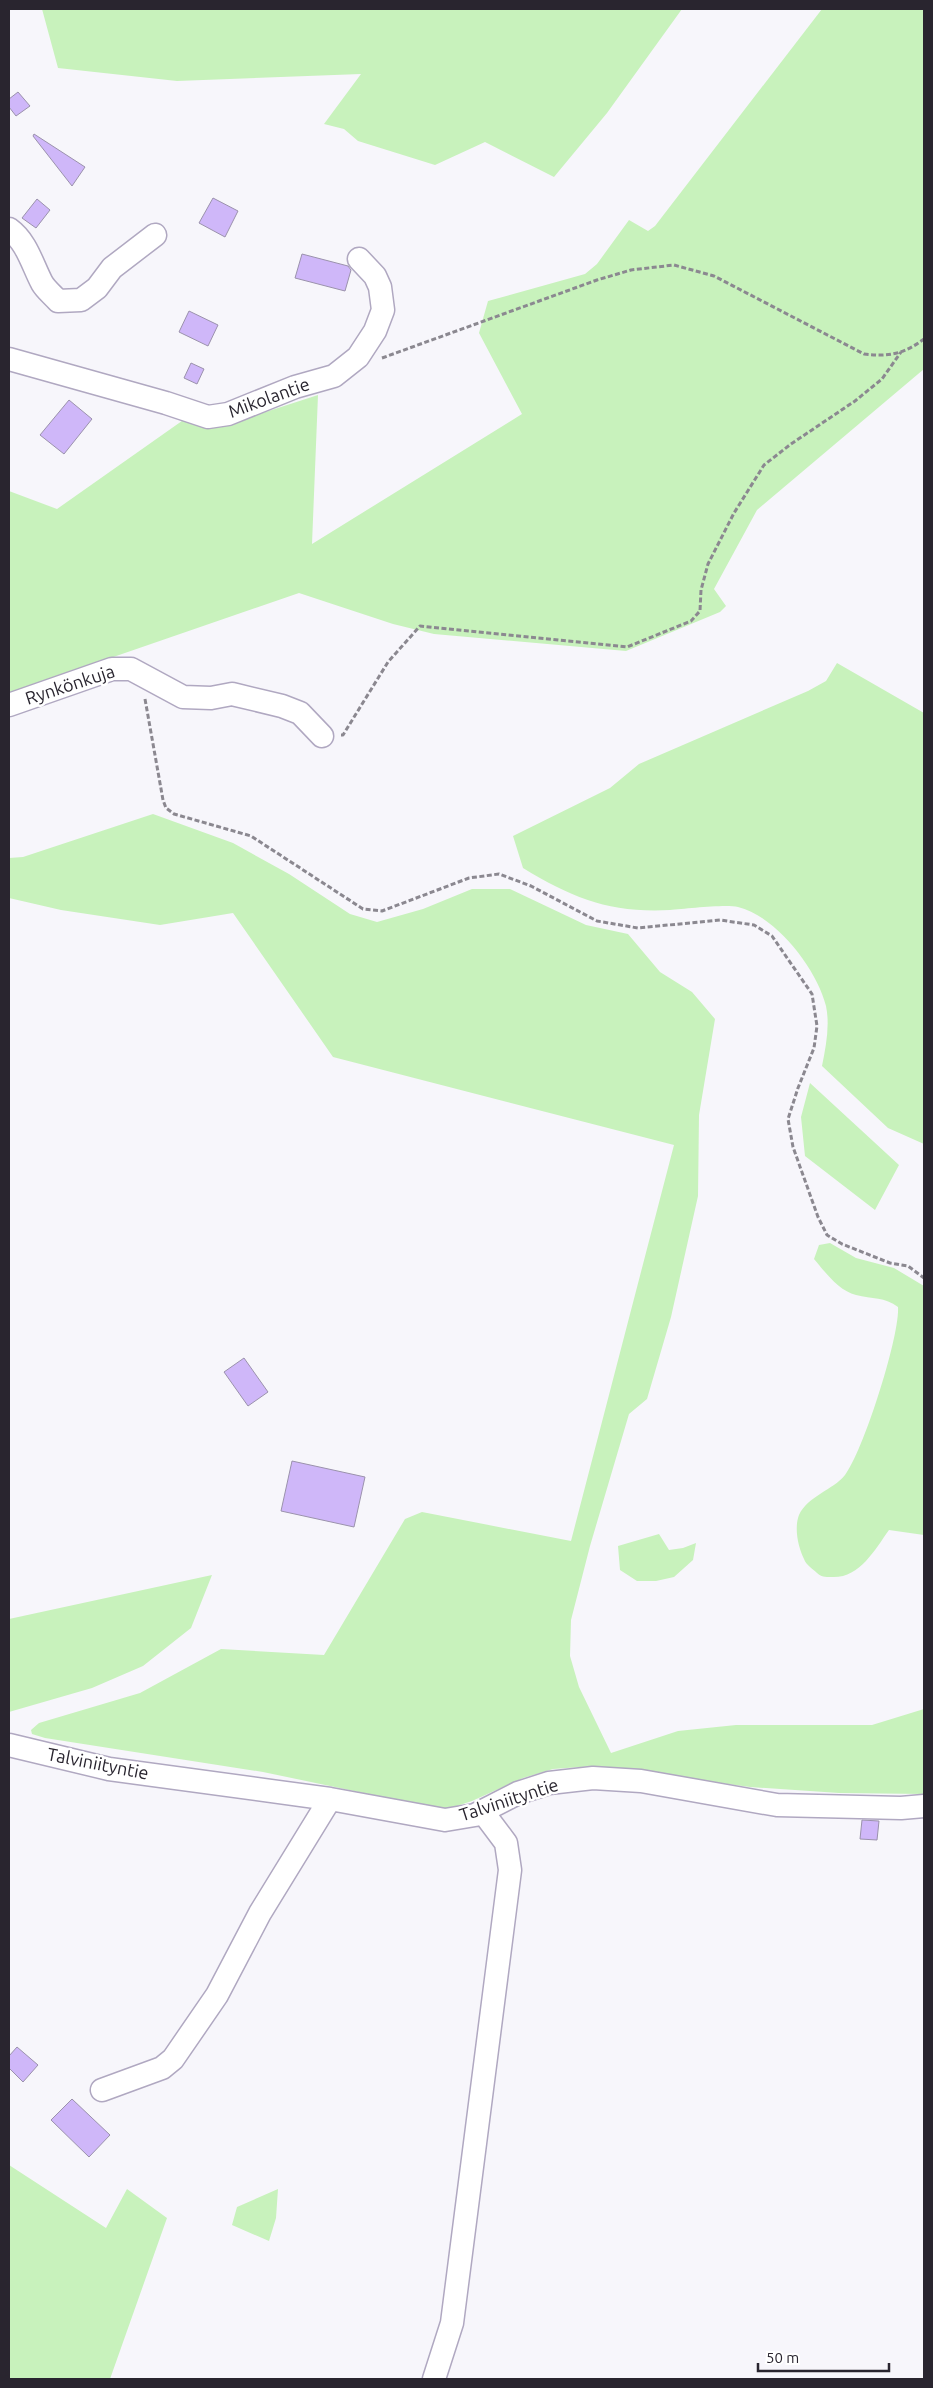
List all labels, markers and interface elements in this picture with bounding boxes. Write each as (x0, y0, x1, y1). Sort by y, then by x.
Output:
street label: Mikolantie (225, 373, 312, 421)
street label: Rynkönkuja (23, 660, 117, 708)
street label: Talviniityntie (46, 1743, 151, 1783)
street label: Talviniityntie (457, 1774, 561, 1824)
scale bar (758, 2340, 889, 2372)
text: 50 m (766, 2349, 799, 2366)

